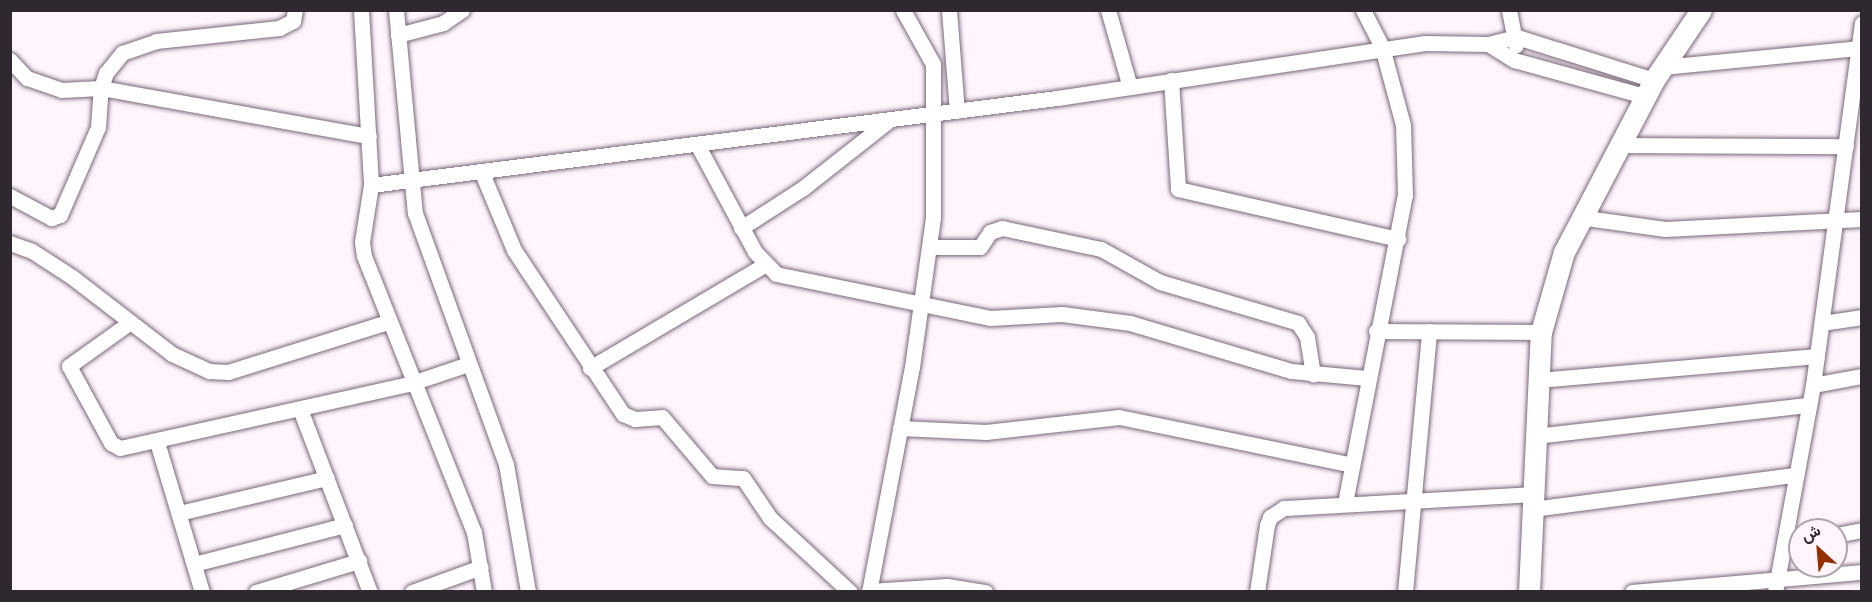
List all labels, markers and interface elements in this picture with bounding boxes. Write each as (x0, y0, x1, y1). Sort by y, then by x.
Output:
north arrow (1788, 518, 1848, 578)
text: ش (1798, 520, 1824, 546)

